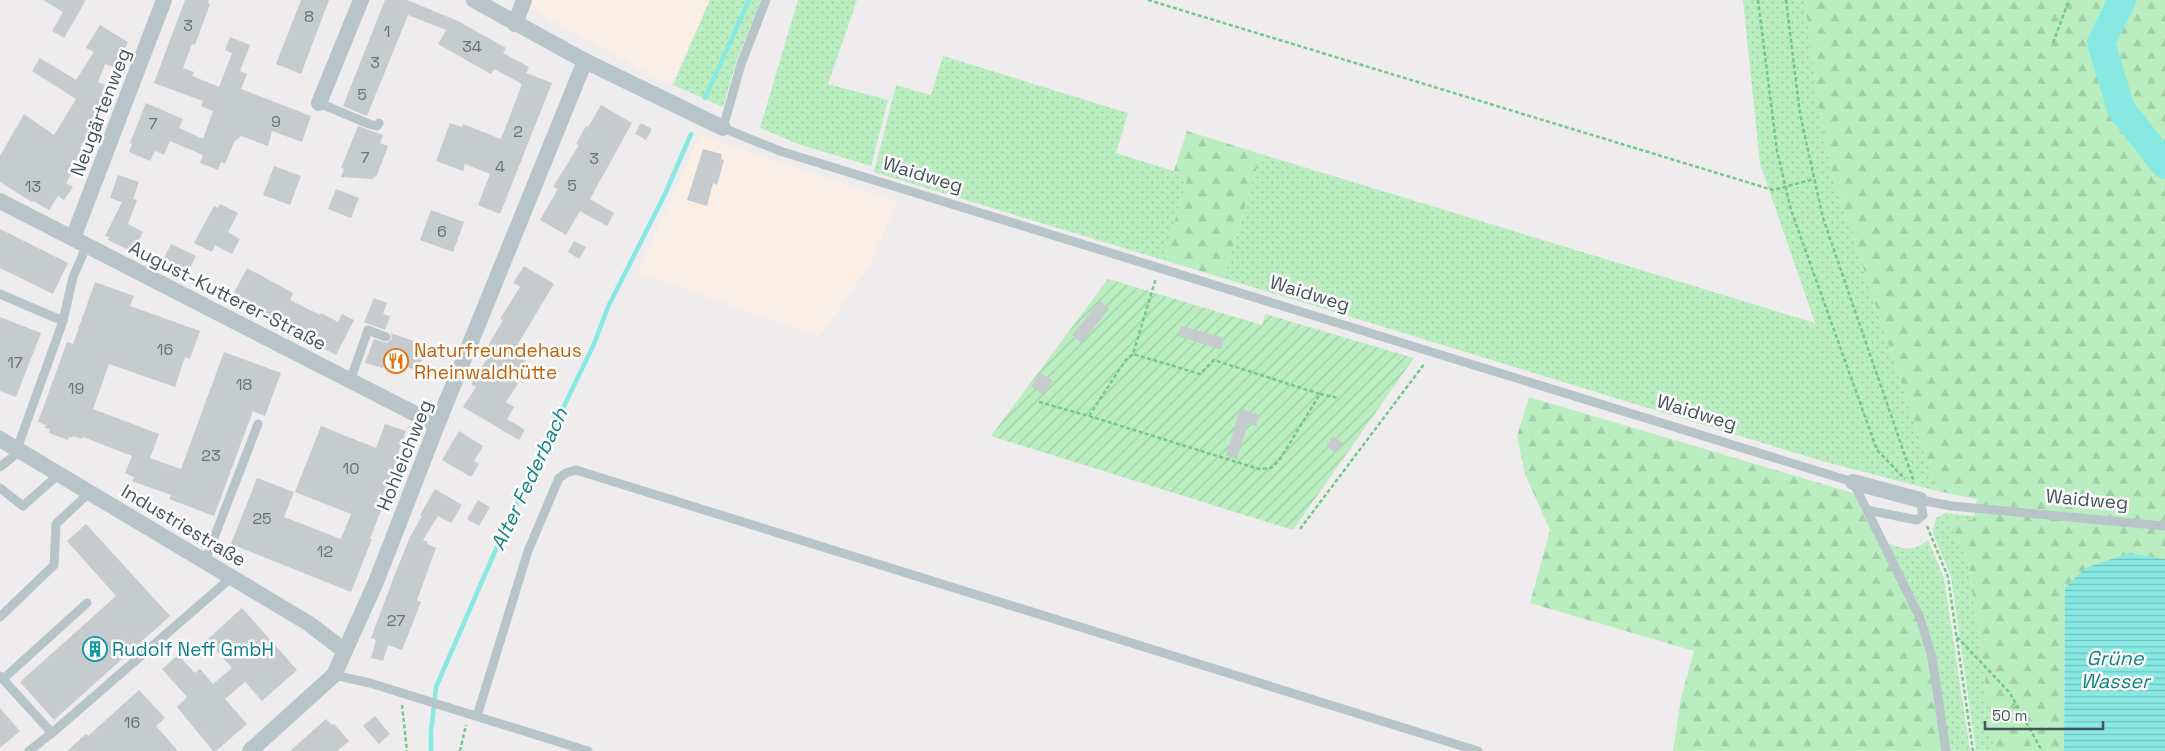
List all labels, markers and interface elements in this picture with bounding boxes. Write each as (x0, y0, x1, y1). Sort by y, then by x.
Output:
house number: 8 (304, 6, 314, 27)
house number: 3 (183, 15, 193, 36)
house number: 1 (384, 21, 390, 42)
house number: 34 (462, 36, 482, 57)
street label: Neugärtenweg (65, 44, 136, 180)
house number: 3 (370, 52, 380, 73)
house number: 5 (357, 84, 367, 105)
house number: 9 (271, 111, 281, 132)
house number: 7 (148, 113, 158, 134)
house number: 2 (513, 121, 523, 142)
house number: 7 (360, 147, 370, 168)
house number: 3 (589, 148, 599, 169)
street label: Waidweg (880, 150, 966, 199)
house number: 4 (495, 156, 505, 177)
house number: 5 (567, 175, 577, 196)
house number: 13 (25, 176, 41, 197)
house number: 6 (437, 221, 447, 242)
street label: August-Kutterer-Straße (125, 235, 331, 356)
street label: Waidweg (1267, 269, 1353, 318)
place label: Naturfreundehaus Rheinwaldhütte (414, 338, 582, 385)
house number: 16 (157, 339, 173, 360)
restaurant icon: Naturfreundehaus Rheinwaldhütte (383, 348, 409, 374)
house number: 17 (7, 352, 23, 373)
house number: 18 (236, 374, 252, 395)
house number: 19 (68, 378, 84, 399)
street label: Waidweg (1654, 388, 1740, 437)
street label: Hohleichweg (371, 396, 438, 514)
water label: Alter Federbach (485, 403, 574, 554)
house number: 23 (201, 445, 221, 466)
house number: 10 (343, 458, 359, 479)
street label: Industriestraße (117, 478, 251, 573)
street label: Waidweg (2045, 483, 2129, 516)
house number: 25 (252, 508, 272, 529)
house number: 12 (317, 541, 333, 562)
house number: 27 (387, 610, 405, 631)
building icon: Rudolf Neff GmbH (82, 636, 108, 662)
place label: Rudolf Neff GmbH (112, 637, 274, 662)
water label: Grüne Wasser (2080, 645, 2152, 694)
scale bar (1985, 698, 2102, 730)
text: 50 m (1992, 706, 2027, 725)
house number: 16 (124, 712, 140, 733)

